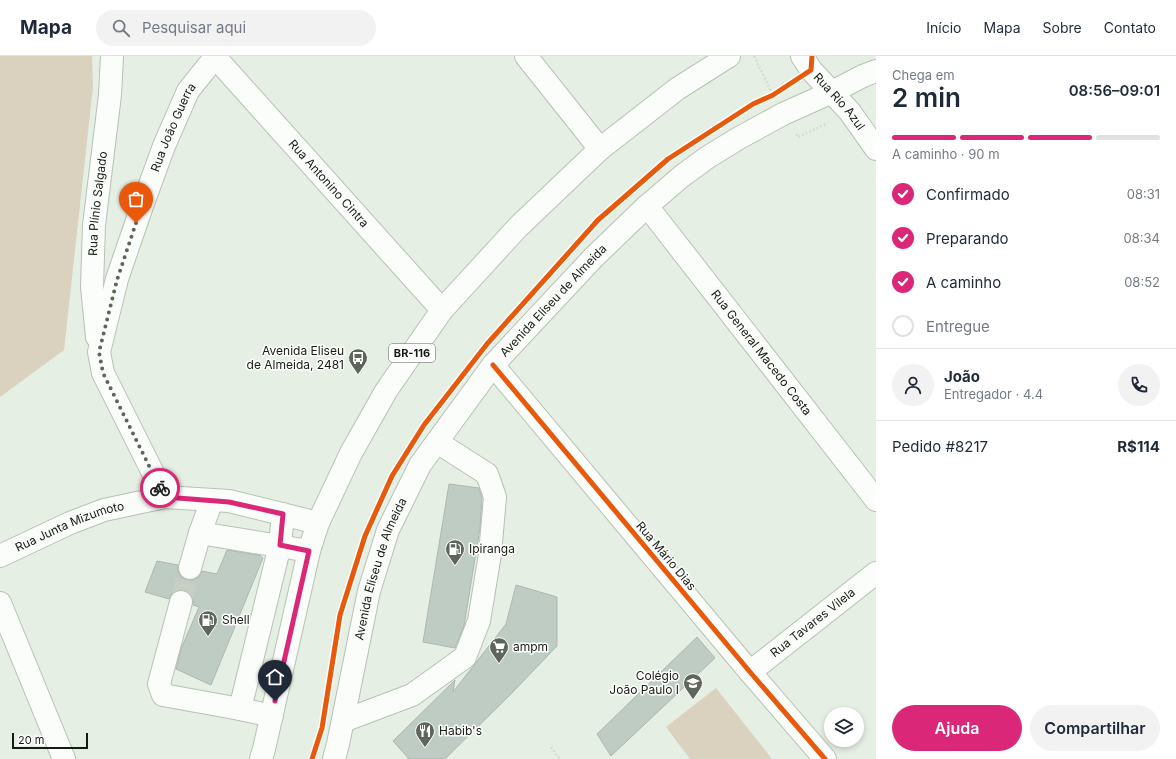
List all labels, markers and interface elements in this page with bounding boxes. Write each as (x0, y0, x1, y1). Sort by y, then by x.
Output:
search box (96, 10, 376, 46)
text: Mapa (20, 16, 72, 39)
icon: search (110, 17, 132, 39)
text: Pesquisar aqui (142, 18, 246, 37)
text: Início (926, 19, 962, 36)
text: Mapa (984, 19, 1021, 36)
text: Sobre (1043, 19, 1082, 36)
text: Contato (1104, 19, 1156, 36)
text: Chega em (892, 67, 955, 83)
street label: Rua Rio Azul (810, 70, 868, 133)
street label: Rua João Guerra (147, 79, 199, 174)
text: 08:56–09:01 (1069, 81, 1160, 100)
text: 2 min (892, 82, 961, 113)
street label: Rua Antonino Cintra (286, 136, 372, 230)
text: A caminho · 90 m (892, 146, 1000, 162)
street label: Rua Plínio Salgado (85, 150, 110, 256)
pin (119, 182, 153, 223)
icon: check (892, 183, 914, 205)
text: Confirmado (926, 185, 1010, 204)
text: 08:31 (1127, 186, 1160, 202)
icon: bag (125, 188, 147, 210)
icon: check (892, 227, 914, 249)
text: Preparando (926, 229, 1009, 248)
text: 08:34 (1124, 230, 1160, 246)
street label: Avenida Eliseu de Almeida (497, 241, 609, 360)
icon: check (892, 271, 914, 293)
text: A caminho (926, 273, 1001, 292)
text: 08:52 (1124, 274, 1160, 290)
street label: Rua General Macedo Costa (708, 287, 815, 418)
text: Entregue (926, 317, 990, 336)
place label: Avenida Eliseu de Almeida, 2481 (247, 343, 344, 372)
road number: BR-116 (389, 344, 435, 362)
bus stop icon: Avenida Eliseu de Almeida, 2481 (347, 347, 369, 375)
button: person (892, 364, 934, 406)
button: phone (1118, 364, 1160, 406)
text: João (944, 367, 980, 386)
text: Entregador · 4.4 (944, 386, 1043, 402)
text: Pedido #8217 (892, 437, 988, 456)
text: R$114 (1117, 437, 1160, 456)
courier (140, 468, 180, 508)
icon: bike (149, 477, 171, 499)
street label: Avenida Eliseu de Almeida (351, 495, 410, 641)
street label: Rua Junta Mizumoto (13, 498, 125, 555)
street label: Rua Mário Dias (633, 518, 700, 593)
fuel station icon: Ipiranga (444, 538, 466, 566)
place label: Ipiranga (469, 541, 515, 556)
street label: Rua Tavares Vilela (767, 584, 858, 660)
fuel station icon: Shell (197, 609, 219, 637)
place label: Shell (222, 612, 250, 627)
supermarket icon: ampm (488, 636, 510, 664)
place label: ampm (513, 639, 548, 654)
pin (258, 660, 292, 701)
icon: home (264, 666, 286, 688)
place label: Colégio João Paulo I (609, 668, 679, 697)
school or university icon: Colégio João Paulo I (682, 672, 704, 700)
button: Ajuda (892, 705, 1022, 751)
button: Compartilhar (1030, 705, 1160, 751)
map controls (824, 707, 864, 747)
button: layers (824, 707, 864, 747)
restaurant icon: Habib's (414, 720, 436, 748)
place label: Habib's (439, 723, 482, 738)
scale bar (12, 731, 88, 750)
text: 20 m (18, 733, 44, 747)

